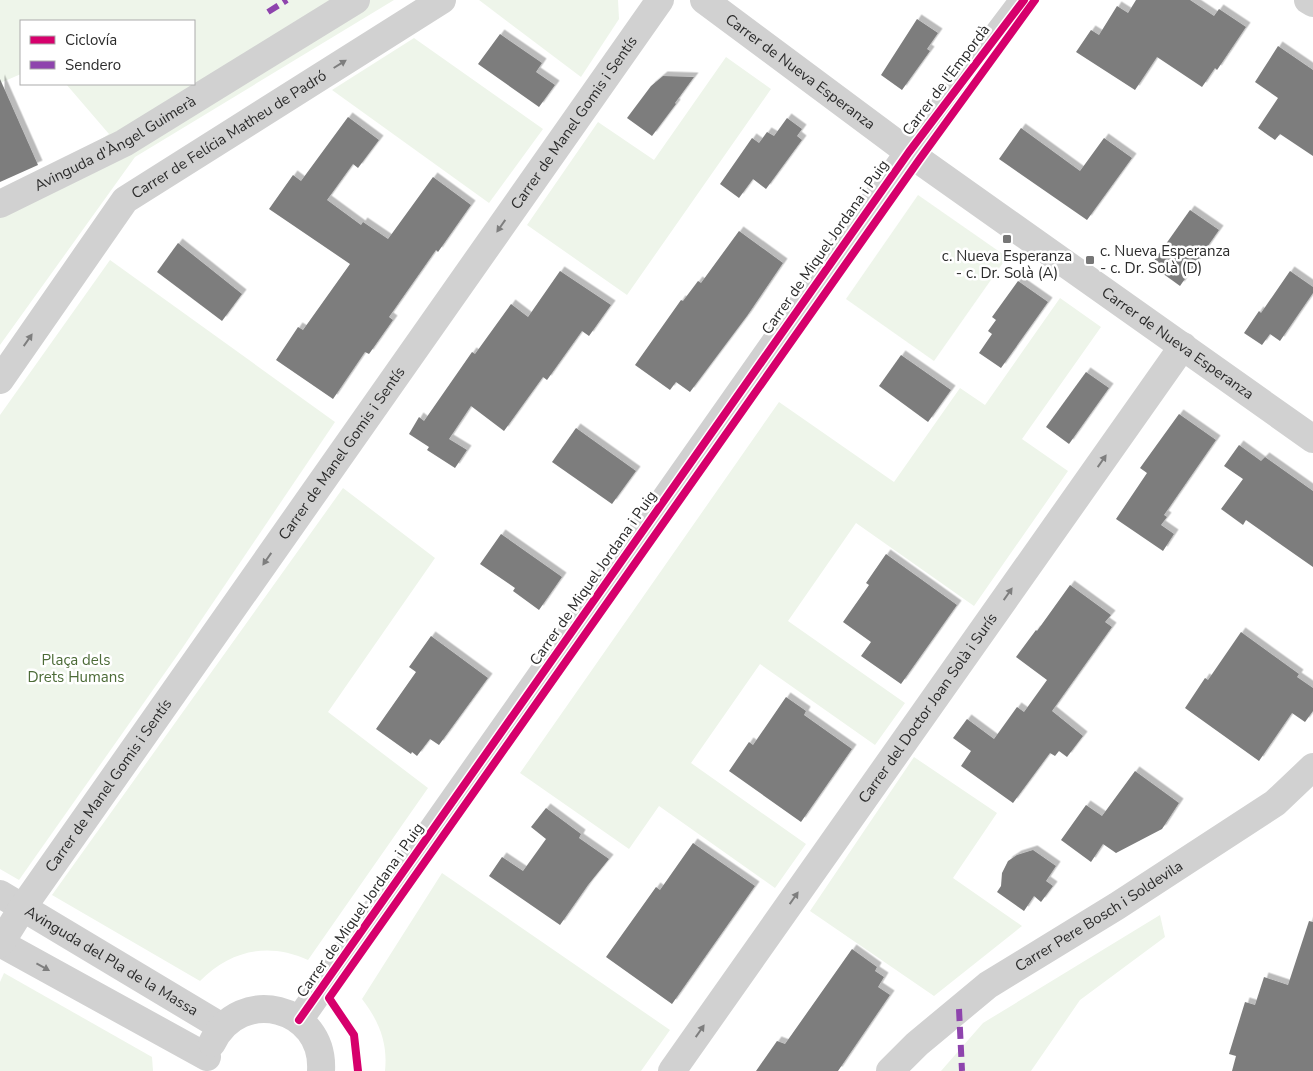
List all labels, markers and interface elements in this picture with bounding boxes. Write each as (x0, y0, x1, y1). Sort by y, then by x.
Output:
street label: Carrer de Nueva Esperanza (721, 9, 879, 134)
legend (20, 20, 195, 85)
street label: Carrer de l'Empordà (898, 20, 994, 140)
text: Ciclovía (65, 30, 117, 50)
street label: Carrer de Manel Gomis i Sentís (506, 32, 642, 213)
text: Sendero (65, 55, 121, 75)
one-way arrow (334, 59, 347, 69)
street label: Carrer de Felícia Matheu de Padró (127, 65, 330, 204)
street label: Avinguda d'Àngel Guimerà (31, 91, 200, 196)
street label: Carrer de Miquel Jordana i Puig (757, 156, 893, 338)
one-way arrow (496, 219, 506, 233)
marker: c. Nueva Esperanza - c. Dr. Solà (A) (1001, 233, 1013, 245)
place label: c. Nueva Esperanza - c. Dr. Solà (D) (1100, 241, 1230, 278)
place label: c. Nueva Esperanza - c. Dr. Solà (A) (942, 246, 1072, 283)
marker: c. Nueva Esperanza - c. Dr. Solà (D) (1084, 254, 1096, 266)
street label: Carrer de Nueva Esperanza (1098, 282, 1258, 404)
one-way arrow (23, 333, 33, 347)
street label: Carrer de Manel Gomis i Sentís (274, 363, 409, 544)
one-way arrow (1097, 454, 1107, 468)
street label: Carrer de Miquel Jordana i Puig (525, 487, 661, 669)
one-way arrow (262, 553, 272, 566)
one-way arrow (1003, 587, 1013, 601)
street label: Carrer del Doctor Joan Solà i Surís (854, 609, 1002, 807)
park label: Plaça dels Drets Humans (27, 650, 125, 687)
street label: Carrer de Manel Gomis i Sentís (40, 695, 176, 876)
street label: Carrer de Miquel Jordana i Puig (292, 819, 428, 1001)
street label: Carrer Pere Bosch i Soldevila (1011, 856, 1187, 976)
one-way arrow (789, 891, 799, 905)
street label: Avinguda del Pla de la Massa (21, 901, 202, 1021)
one-way arrow (36, 963, 49, 972)
one-way arrow (695, 1024, 705, 1038)

